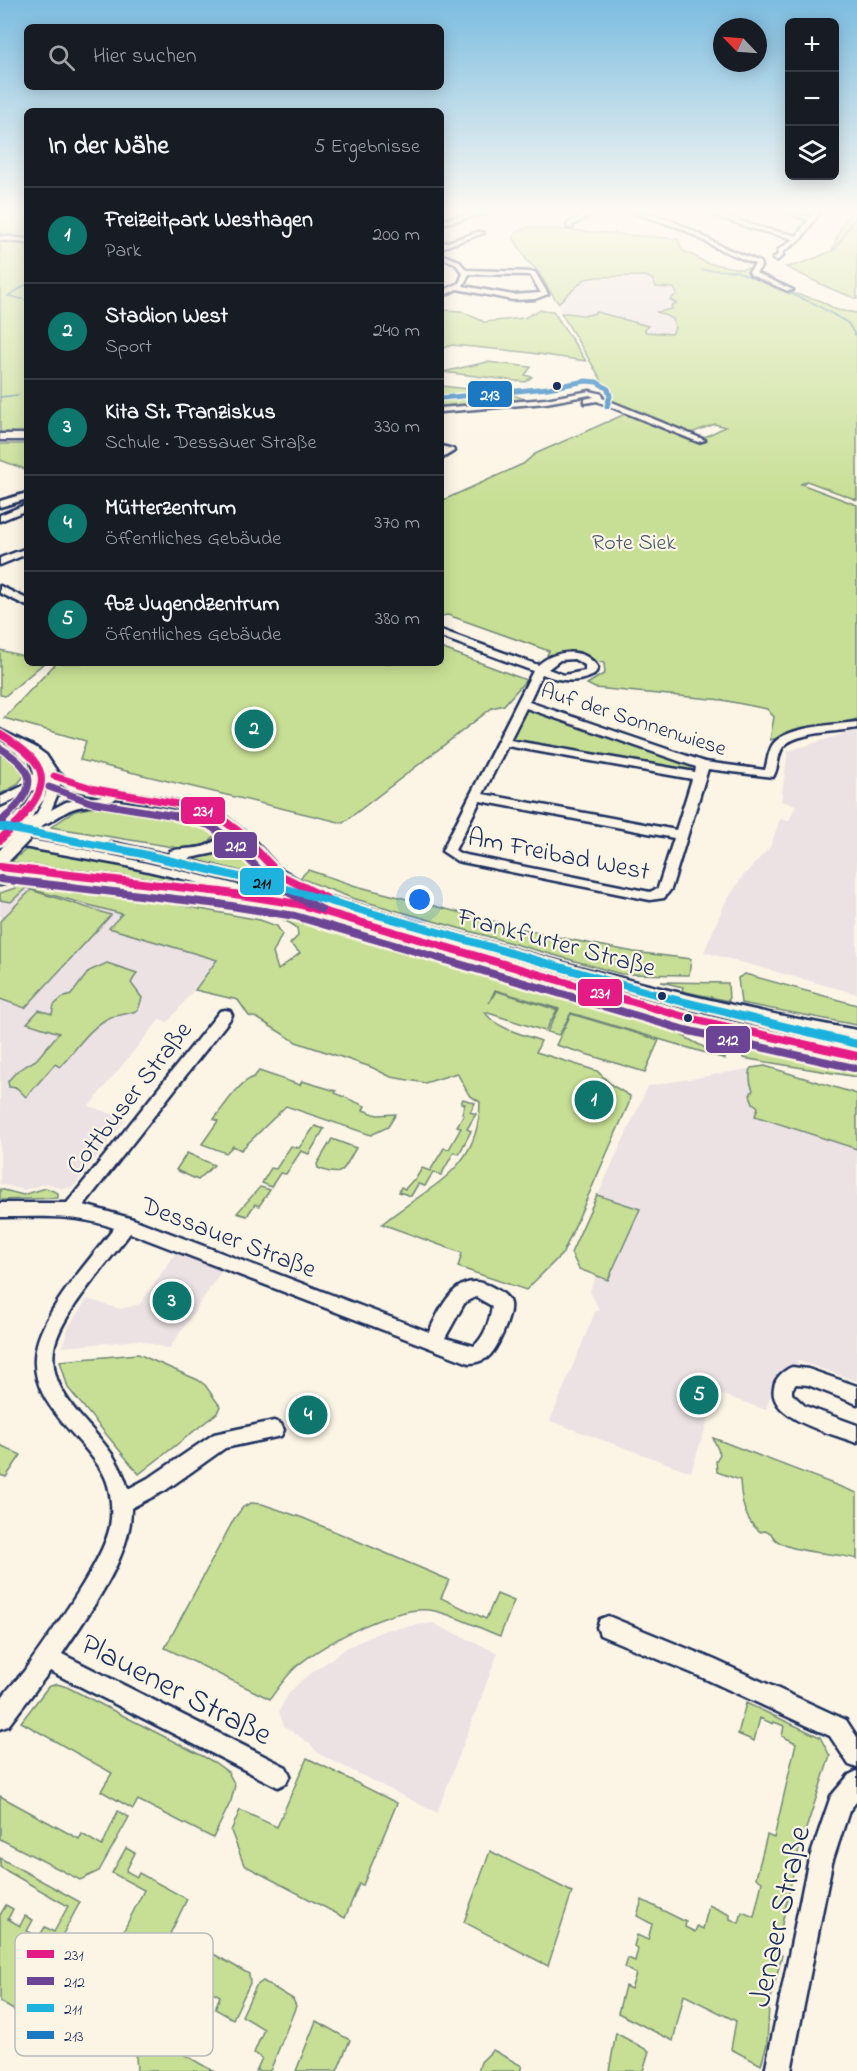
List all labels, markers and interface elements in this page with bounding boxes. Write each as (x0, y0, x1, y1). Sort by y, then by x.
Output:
north arrow (713, 18, 767, 72)
map controls (785, 18, 839, 180)
button: + (785, 18, 839, 72)
search box (24, 24, 444, 90)
icon: search (45, 41, 78, 74)
text: Hier suchen (93, 41, 197, 73)
button: − (785, 72, 839, 126)
button: layers (785, 126, 839, 180)
text: In der Nähe (48, 128, 169, 166)
text: 5 Ergebnisse (314, 133, 420, 162)
text: Freizeitpark Westhagen (105, 205, 313, 237)
text: 1 (64, 221, 71, 250)
text: 200 m (372, 221, 420, 250)
text: Park (105, 237, 141, 266)
text: Stadion West (105, 301, 228, 333)
text: 2 (63, 317, 72, 346)
text: 240 m (373, 317, 420, 346)
text: Sport (105, 333, 152, 362)
line badge: 213 (467, 380, 513, 408)
unlabelled marker (551, 380, 563, 392)
text: 213 (479, 384, 500, 408)
text: Kita St. Franziskus (105, 397, 276, 429)
text: 3 (63, 413, 72, 442)
text: 330 m (374, 413, 420, 442)
text: Schule · Dessauer Straße (105, 429, 317, 458)
text: Mütterzentrum (105, 493, 236, 525)
text: 4 (63, 509, 72, 538)
text: 370 m (374, 509, 420, 538)
text: Öffentliches Gebäude (105, 525, 281, 554)
park label: Rote Siek (592, 528, 676, 560)
text: fbz Jugendzentrum (105, 589, 279, 621)
text: 5 (62, 605, 73, 634)
text: 380 m (375, 605, 420, 634)
text: Öffentliches Gebäude (105, 621, 281, 650)
street label: Auf der Sonnenwiese (536, 676, 730, 766)
pin: 2 (234, 706, 274, 752)
line badge: 231 (180, 796, 226, 825)
text: 231 (192, 800, 214, 824)
street label: Am Freibad West (464, 820, 653, 892)
line badge: 212 (213, 831, 258, 859)
text: 212 (225, 835, 247, 859)
line badge: 211 (239, 867, 285, 896)
text: 211 (252, 872, 272, 896)
your location (405, 885, 434, 914)
street label: Frankfurter Straße (452, 899, 660, 989)
line badge: 231 (577, 978, 623, 1007)
text: 231 (589, 982, 611, 1006)
unlabelled marker (656, 990, 668, 1002)
unlabelled marker (682, 1012, 694, 1024)
street label: Cottbuser Straße (58, 1014, 203, 1184)
line badge: 212 (705, 1025, 751, 1054)
text: 212 (717, 1029, 739, 1053)
pin: 1 (574, 1078, 614, 1122)
street label: Dessauer Straße (134, 1188, 321, 1290)
pin: 3 (152, 1278, 192, 1324)
pin: 5 (680, 1372, 718, 1418)
pin: 4 (288, 1392, 328, 1438)
street label: Plauener Straße (71, 1623, 280, 1760)
street label: Jenaer Straße (738, 1821, 825, 2012)
legend (15, 1933, 213, 2056)
text: 231 (64, 1944, 84, 1968)
text: 212 (64, 1971, 85, 1995)
text: 211 (64, 1998, 82, 2022)
text: 213 (64, 2025, 84, 2049)

